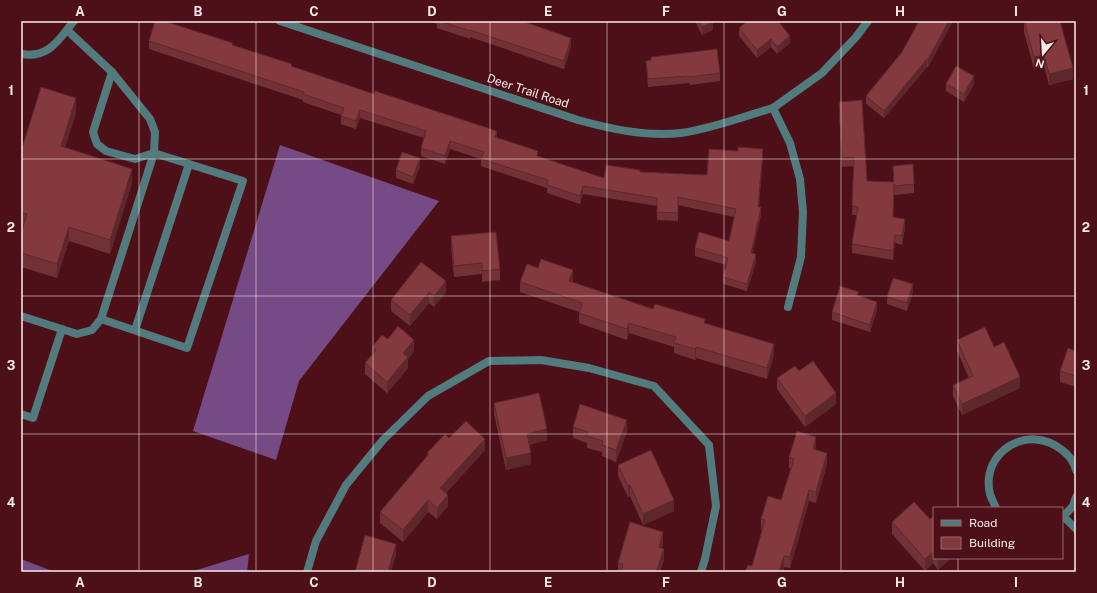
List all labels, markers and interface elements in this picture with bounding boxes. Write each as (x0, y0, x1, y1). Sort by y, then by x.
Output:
text: A (75, 4, 85, 19)
text: B (194, 4, 203, 19)
text: C (309, 4, 319, 19)
text: D (427, 4, 437, 19)
text: E (544, 4, 552, 19)
text: F (662, 4, 670, 19)
text: G (777, 4, 787, 19)
text: H (895, 4, 905, 19)
text: I (1014, 4, 1018, 19)
north arrow (1023, 34, 1063, 74)
text: N (1034, 56, 1046, 71)
street label: Deer Trail Road (485, 71, 571, 111)
text: 1 (8, 83, 14, 98)
text: 1 (1083, 83, 1089, 98)
text: 2 (7, 220, 15, 235)
text: 2 (1082, 220, 1090, 235)
text: 3 (7, 358, 16, 373)
text: 3 (1082, 358, 1091, 373)
text: 4 (7, 495, 16, 510)
text: 4 (1082, 495, 1091, 510)
legend (933, 507, 1063, 559)
text: Road (969, 516, 997, 530)
text: Building (969, 536, 1015, 550)
text: A (75, 575, 85, 590)
text: B (194, 575, 203, 590)
text: C (309, 575, 319, 590)
text: D (427, 575, 437, 590)
text: E (544, 575, 552, 590)
text: F (662, 575, 670, 590)
text: G (777, 575, 787, 590)
text: H (895, 575, 905, 590)
text: I (1014, 575, 1018, 590)

